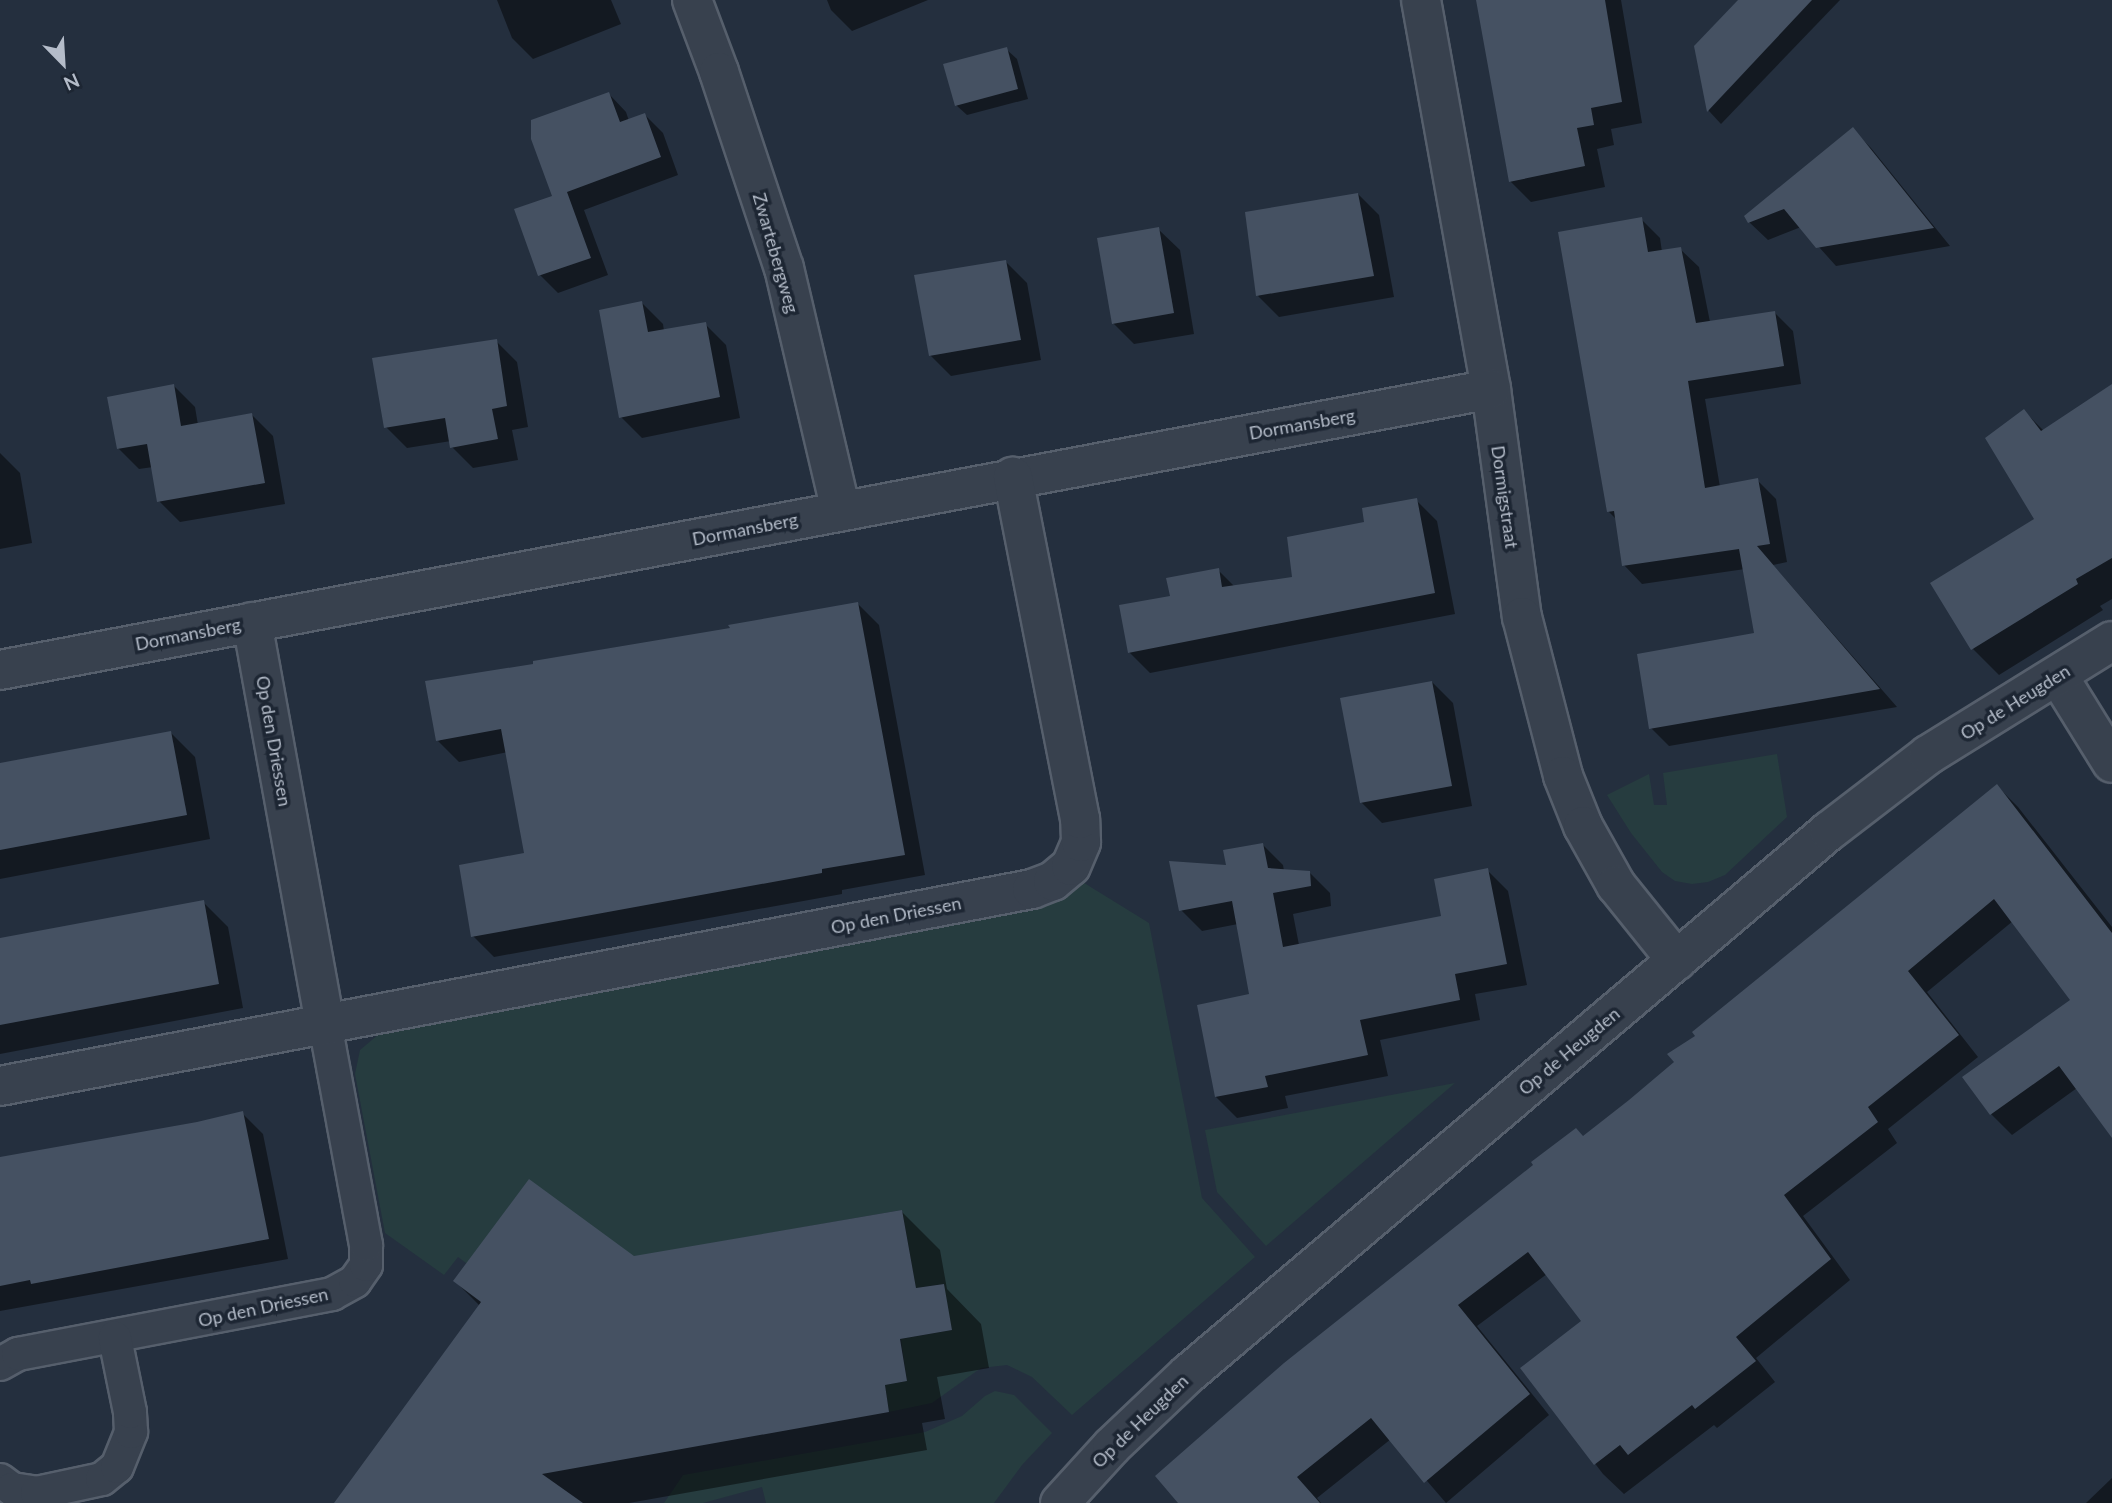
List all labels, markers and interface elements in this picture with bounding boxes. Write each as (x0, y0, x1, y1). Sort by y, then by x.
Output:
north arrow (28, 28, 98, 98)
text: N (60, 69, 83, 96)
street label: Zwartebergweg (749, 190, 803, 316)
street label: Dormansberg (1247, 404, 1357, 444)
street label: Dormigstraat (1487, 444, 1523, 550)
street label: Dormansberg (690, 508, 800, 550)
street label: Dormansberg (133, 613, 243, 655)
street label: Op de Heugden (1956, 660, 2074, 744)
street label: Op den Driessen (252, 674, 296, 808)
street label: Op den Driessen (829, 892, 963, 938)
street label: Op de Heugden (1514, 1003, 1624, 1099)
street label: Op den Driessen (196, 1283, 330, 1331)
street label: Op de Heugden (1088, 1370, 1192, 1472)

